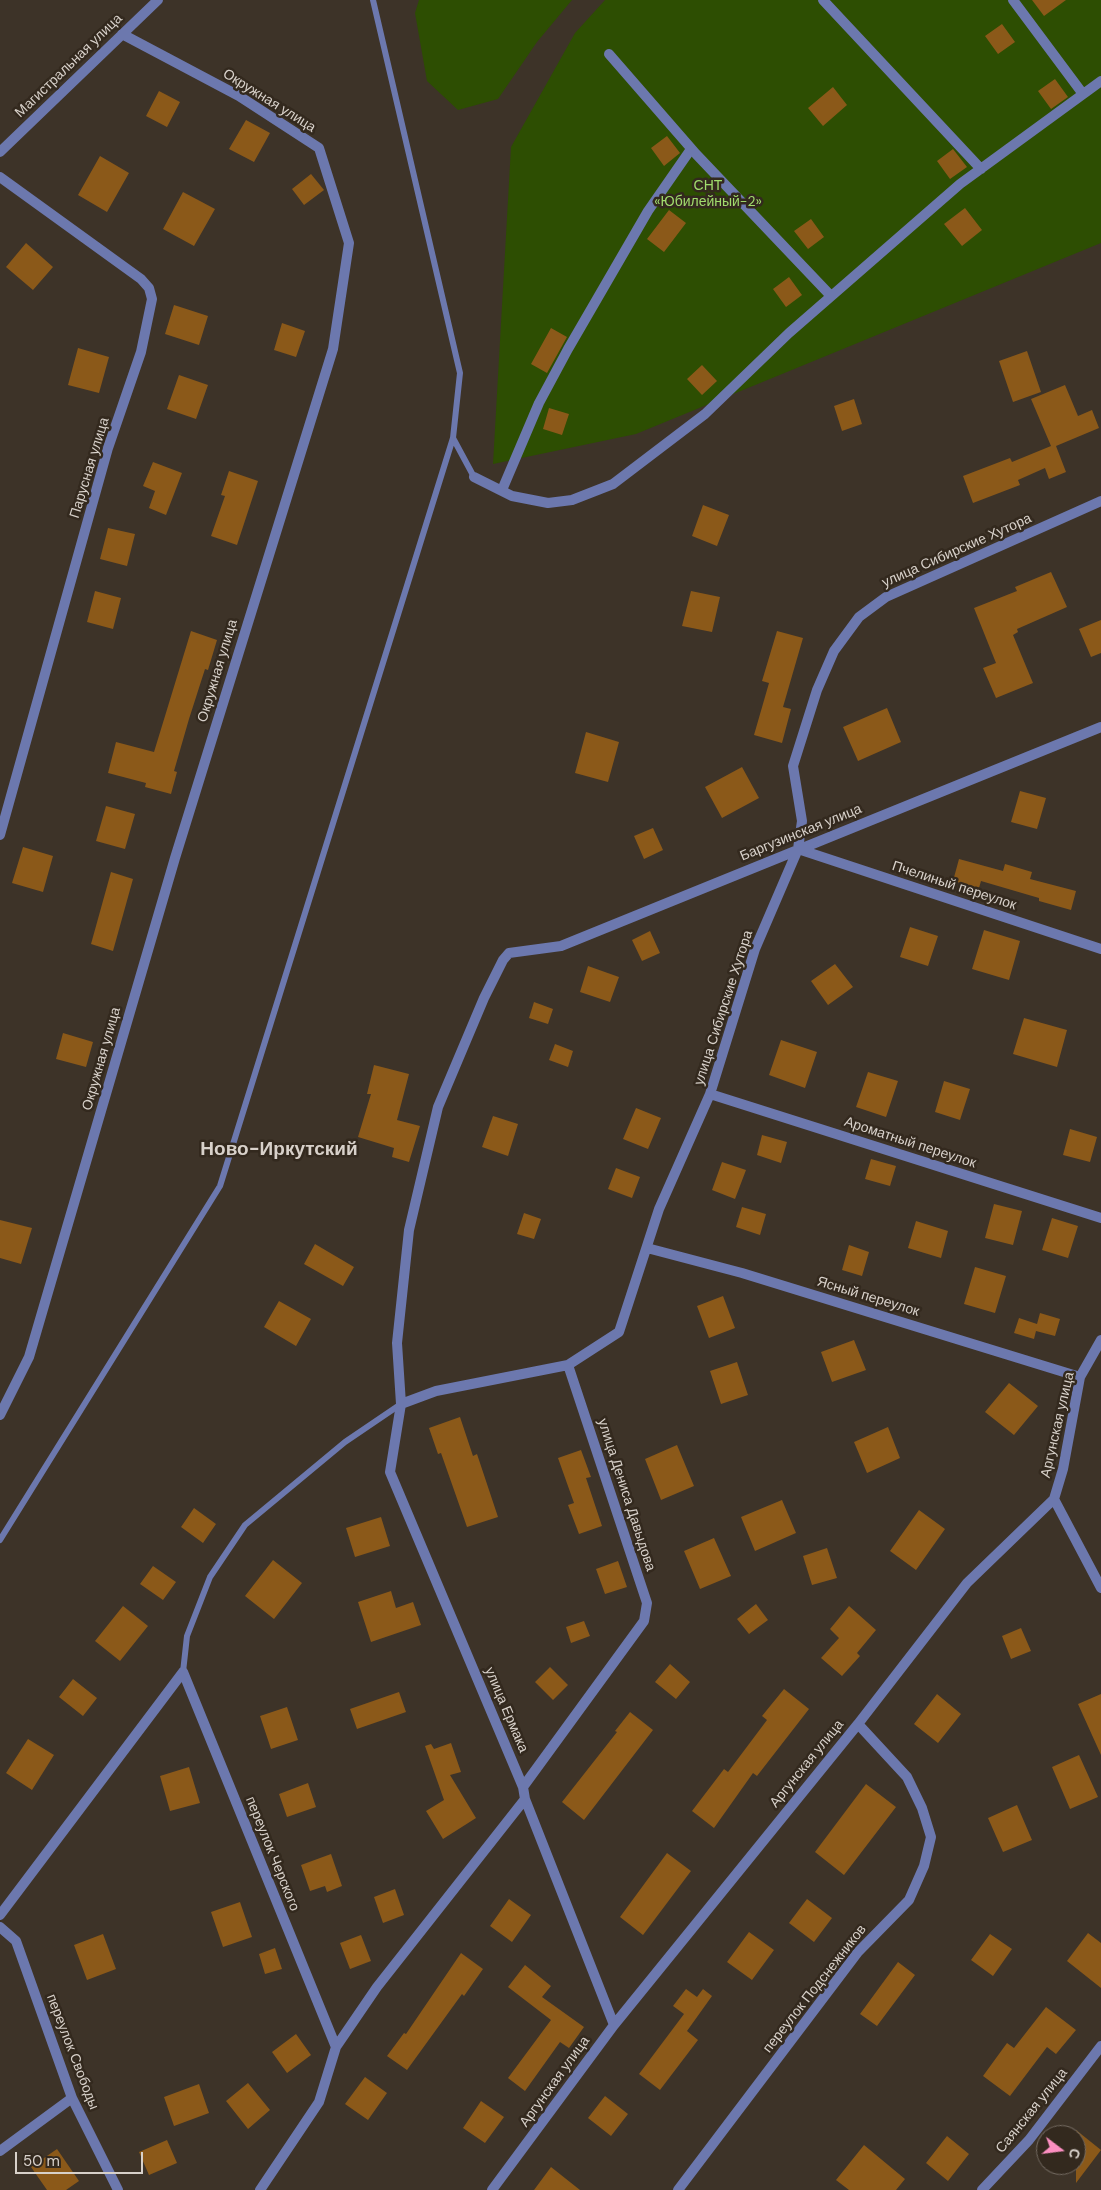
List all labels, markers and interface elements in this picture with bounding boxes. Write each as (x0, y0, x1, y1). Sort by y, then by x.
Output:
street label: Магистральная улица (12, 11, 126, 121)
street label: Окружная улица (219, 66, 319, 136)
park label: СНТ «Юбилейный-2» (654, 178, 762, 210)
street label: Парусная улица (67, 416, 113, 520)
street label: улица Сибирские Хутора (880, 510, 1034, 592)
street label: Окружная улица (194, 618, 242, 724)
street label: Баргузинская улица (738, 801, 864, 865)
street label: Пчелиный переулок (890, 858, 1018, 914)
street label: улица Сибирские Хутора (691, 928, 757, 1088)
street label: Окружная улица (79, 1006, 125, 1112)
street label: Ароматный переулок (842, 1114, 978, 1172)
district label: Ново-Иркутский (200, 1139, 358, 1161)
street label: Ясный переулок (815, 1273, 921, 1321)
street label: Аргунская улица (1038, 1371, 1078, 1479)
street label: улица Дениса Давыдова (593, 1417, 659, 1573)
street label: улица Ермака (480, 1665, 532, 1755)
street label: Аргунская улица (766, 1717, 848, 1811)
street label: переулок Черского (241, 1794, 303, 1914)
street label: переулок Подснежников (760, 1922, 870, 2056)
street label: переулок Свободы (42, 1992, 102, 2112)
street label: Аргунская улица (516, 2033, 594, 2131)
street label: Саянская улица (993, 2065, 1071, 2157)
north arrow (1036, 2125, 1086, 2175)
scale bar (18, 2142, 145, 2174)
text: С (1065, 2146, 1085, 2161)
text: 50 m (23, 2151, 60, 2171)

